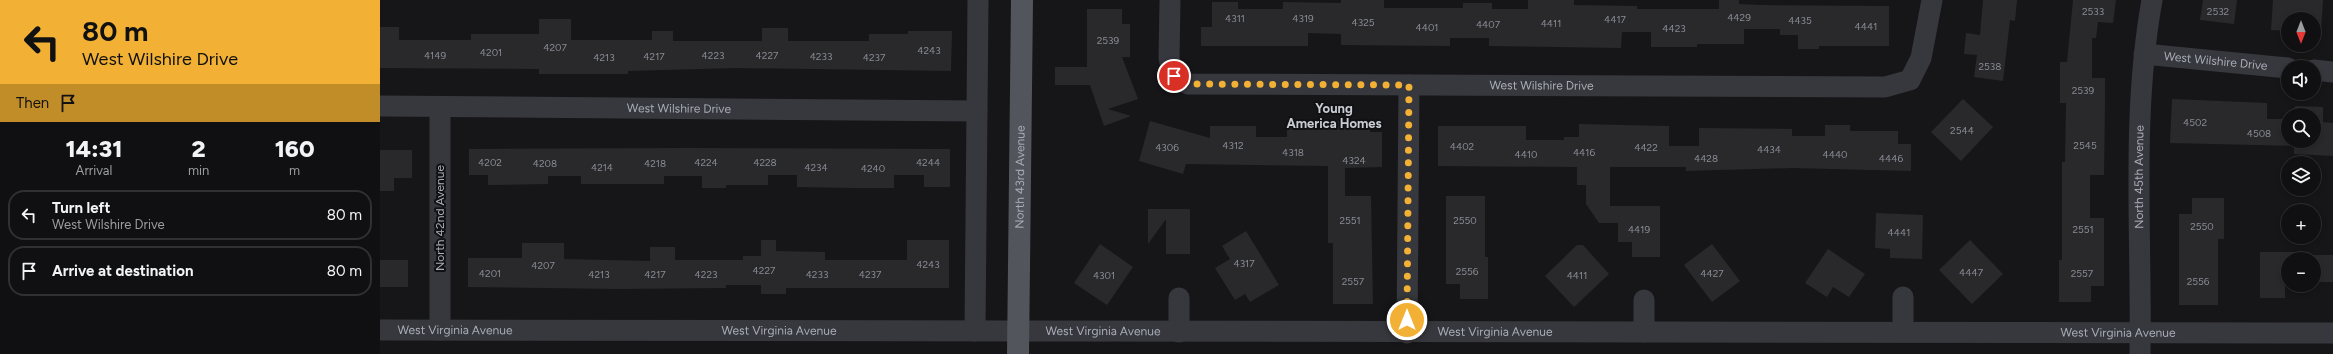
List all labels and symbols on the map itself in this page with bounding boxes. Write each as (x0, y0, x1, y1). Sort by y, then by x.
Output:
house number: 2533 (2082, 5, 2104, 18)
house number: 2532 (2207, 5, 2229, 18)
house number: 4429 (1727, 11, 1751, 24)
house number: 4311 (1225, 12, 1245, 25)
house number: 4319 (1292, 12, 1314, 25)
north arrow (2281, 12, 2321, 52)
house number: 4417 (1604, 13, 1627, 26)
house number: 4435 (1788, 14, 1812, 27)
house number: 4325 (1352, 16, 1375, 29)
house number: 4411 (1541, 17, 1561, 30)
house number: 4407 (1476, 18, 1501, 31)
house number: 4441 (1855, 20, 1877, 33)
house number: 4401 (1416, 21, 1438, 34)
house number: 4423 (1662, 22, 1686, 35)
house number: 2539 (1097, 34, 1120, 47)
house number: 4207 (543, 41, 567, 54)
house number: 4243 (917, 44, 941, 57)
house number: 4201 (480, 46, 502, 59)
house number: 4149 (424, 49, 446, 62)
house number: 4223 (702, 49, 724, 62)
house number: 4227 (756, 49, 779, 62)
street label: West Wilshire Drive (2163, 49, 2269, 73)
house number: 4217 (643, 50, 665, 63)
house number: 4233 (810, 50, 832, 63)
house number: 4213 (593, 51, 615, 64)
house number: 4237 (863, 51, 886, 64)
pin (1157, 59, 1191, 93)
house number: 2538 (1979, 60, 2001, 73)
street label: West Wilshire Drive (1489, 78, 1594, 93)
house number: 2539 (2072, 84, 2095, 97)
street label: West Wilshire Drive (627, 101, 732, 116)
district label: Young America Homes (1286, 101, 1382, 131)
house number: 4502 (2183, 116, 2207, 129)
house number: 2544 (1950, 124, 1974, 137)
street label: North 45th Avenue (2132, 124, 2147, 229)
street label: North 43rd Avenue (1012, 125, 1028, 229)
house number: 4508 (2247, 127, 2271, 140)
house number: 4312 (1222, 139, 1244, 152)
house number: 2545 (2073, 139, 2097, 152)
house number: 4402 (1450, 140, 1474, 153)
house number: 4306 (1155, 141, 1179, 154)
house number: 4422 (1634, 141, 1658, 154)
house number: 4434 (1757, 143, 1781, 156)
house number: 4318 (1282, 146, 1304, 159)
house number: 4416 (1573, 146, 1595, 159)
house number: 4410 (1515, 148, 1537, 161)
house number: 4440 (1822, 148, 1848, 161)
house number: 4428 (1694, 152, 1718, 165)
house number: 4446 (1879, 152, 1903, 165)
house number: 4324 (1342, 154, 1366, 167)
house number: 4202 (478, 156, 502, 169)
house number: 4224 (694, 156, 718, 169)
house number: 4228 (753, 156, 777, 169)
house number: 4244 (916, 156, 940, 169)
house number: 4208 (533, 157, 557, 170)
house number: 4218 (644, 157, 666, 170)
house number: 4214 (591, 161, 613, 174)
house number: 4234 (804, 161, 828, 174)
house number: 4240 (861, 162, 885, 175)
street label: North 42nd Avenue (433, 165, 447, 271)
house number: 2551 (1339, 214, 1361, 227)
house number: 2550 (1453, 214, 1477, 227)
house number: 2550 (2190, 220, 2214, 233)
house number: 4419 (1628, 223, 1650, 236)
house number: 2551 (2072, 223, 2094, 236)
house number: 4441 (1888, 226, 1910, 239)
house number: 4317 (1233, 257, 1255, 270)
house number: 4243 (916, 258, 940, 271)
house number: 4207 (531, 259, 555, 272)
house number: 4227 (753, 264, 776, 277)
house number: 2556 (1456, 265, 1479, 278)
house number: 4447 (1959, 266, 1984, 279)
house number: 4201 (479, 267, 501, 280)
house number: 4427 (1700, 267, 1724, 280)
house number: 2557 (2071, 267, 2094, 280)
house number: 4213 (588, 268, 610, 281)
house number: 4217 (644, 268, 666, 281)
house number: 4223 (695, 268, 717, 281)
house number: 4233 (806, 268, 828, 281)
house number: 4237 (859, 268, 882, 281)
house number: 4301 (1093, 269, 1115, 282)
house number: 4411 (1567, 269, 1587, 282)
house number: 2557 (1342, 275, 1365, 288)
house number: 2556 (2187, 275, 2210, 288)
position arrow (1386, 299, 1428, 341)
street label: West Virginia Avenue (398, 323, 513, 337)
street label: West Virginia Avenue (722, 324, 837, 338)
street label: West Virginia Avenue (1046, 324, 1161, 338)
street label: West Virginia Avenue (1438, 325, 1553, 339)
street label: West Virginia Avenue (2061, 326, 2176, 340)

